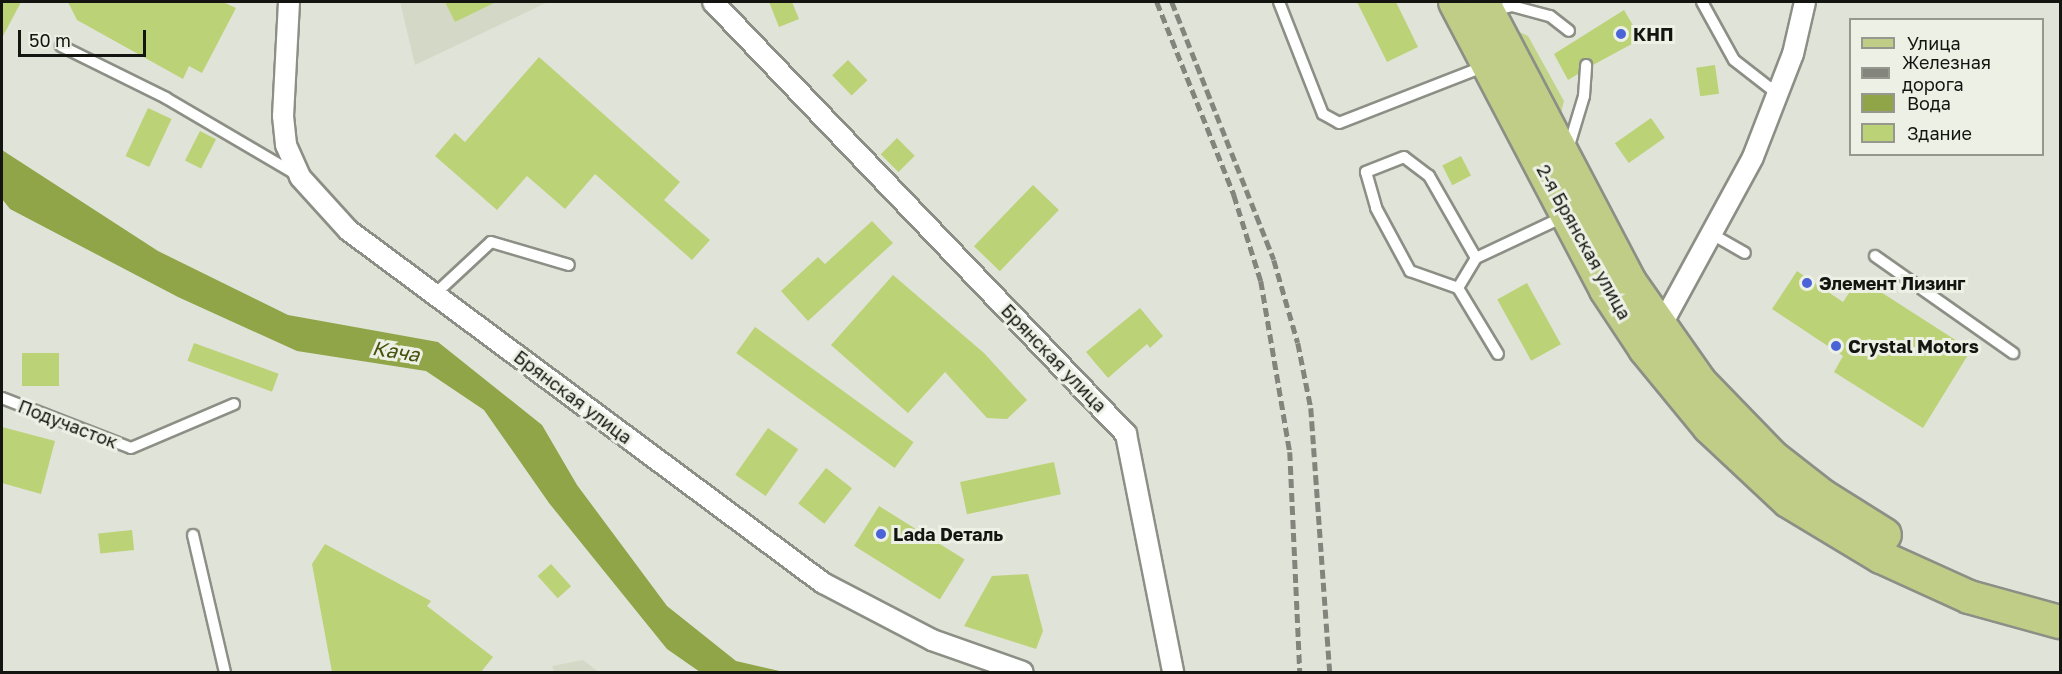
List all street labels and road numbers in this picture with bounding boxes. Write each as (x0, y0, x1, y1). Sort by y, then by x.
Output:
street label: 2-я Брянская улица (1532, 161, 1636, 323)
street label: Брянская улица (997, 299, 1111, 417)
street label: Брянская улица (510, 346, 636, 448)
street label: Подучасток (15, 395, 121, 453)

